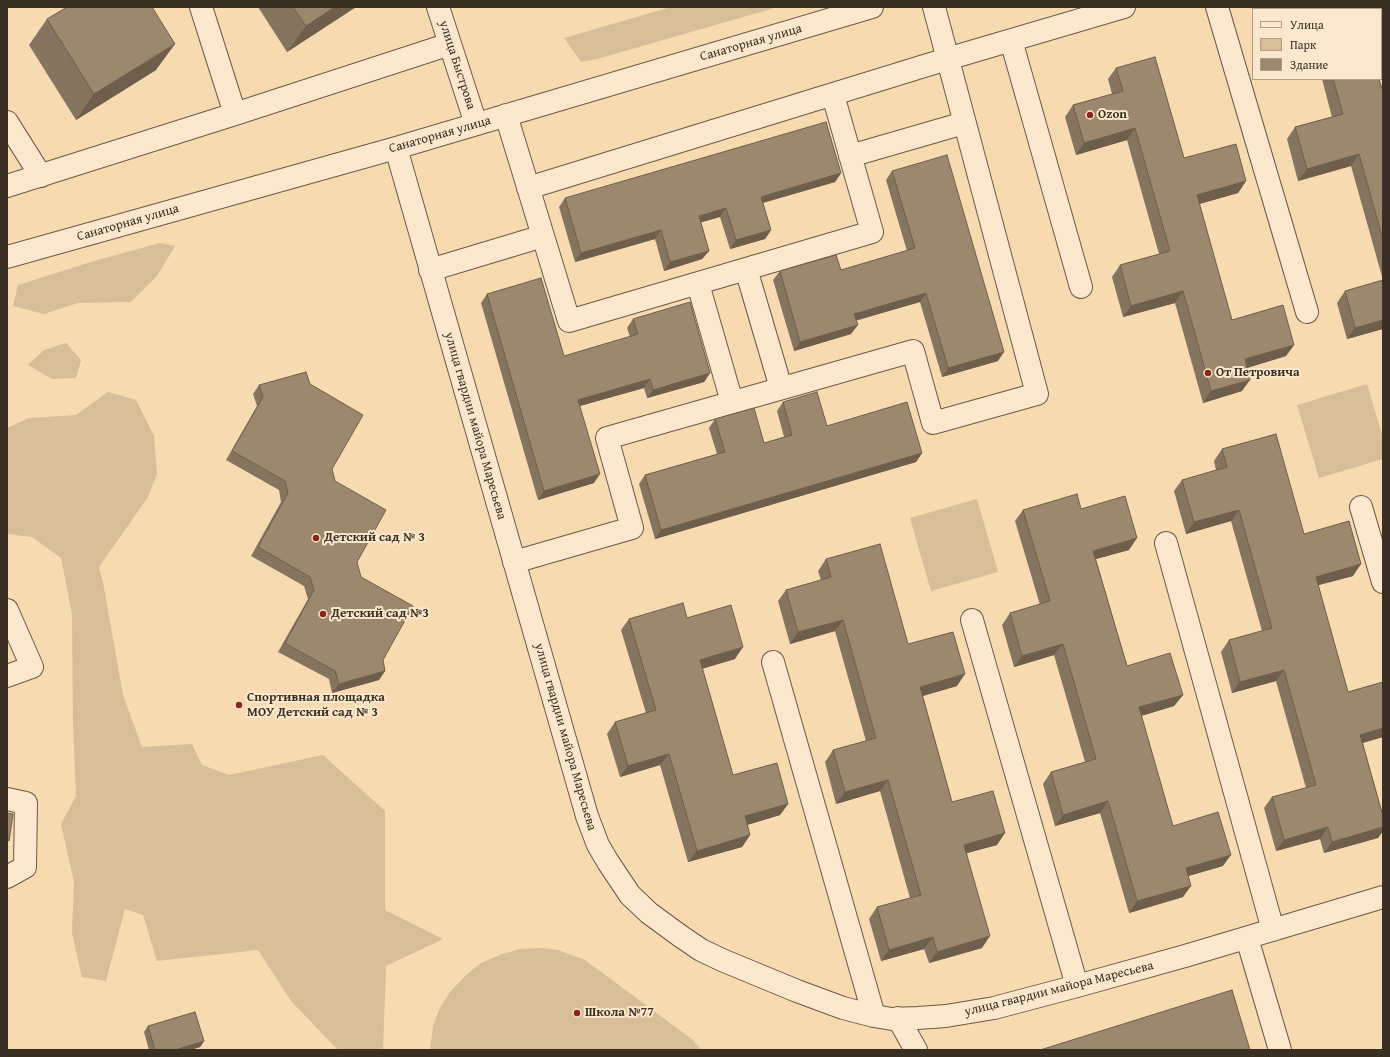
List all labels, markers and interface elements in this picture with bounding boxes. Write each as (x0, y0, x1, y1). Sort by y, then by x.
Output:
legend (1252, 8, 1382, 80)
text: Улица (1290, 16, 1324, 33)
street label: улица Быстрова (435, 19, 479, 111)
street label: Санаторная улица (698, 21, 804, 65)
text: Парк (1290, 36, 1316, 53)
text: Здание (1290, 56, 1328, 73)
place label: Ozon (1098, 107, 1127, 123)
marker: Ozon (1085, 110, 1095, 120)
street label: Санаторная улица (387, 113, 493, 157)
street label: Санаторная улица (75, 201, 181, 245)
street label: улица гвардии майора Маресьева (441, 330, 509, 522)
place label: От Петровича (1216, 365, 1300, 381)
marker: От Петровича (1203, 368, 1213, 378)
place label: Детский сад № 3 (324, 530, 425, 546)
marker: Детский сад № 3 (311, 533, 321, 543)
place label: Детский сад №3 (331, 606, 429, 622)
marker: Детский сад №3 (318, 609, 328, 619)
street label: улица гвардии майора Маресьева (531, 641, 599, 833)
place label: Спортивная площадка МОУ Детский сад № 3 (247, 690, 385, 721)
marker: Спортивная площадка МОУ Детский сад № 3 (234, 700, 244, 710)
street label: улица гвардии майора Маресьева (963, 958, 1155, 1020)
place label: Школа №77 (585, 1005, 654, 1021)
marker: Школа №77 (572, 1008, 582, 1018)

